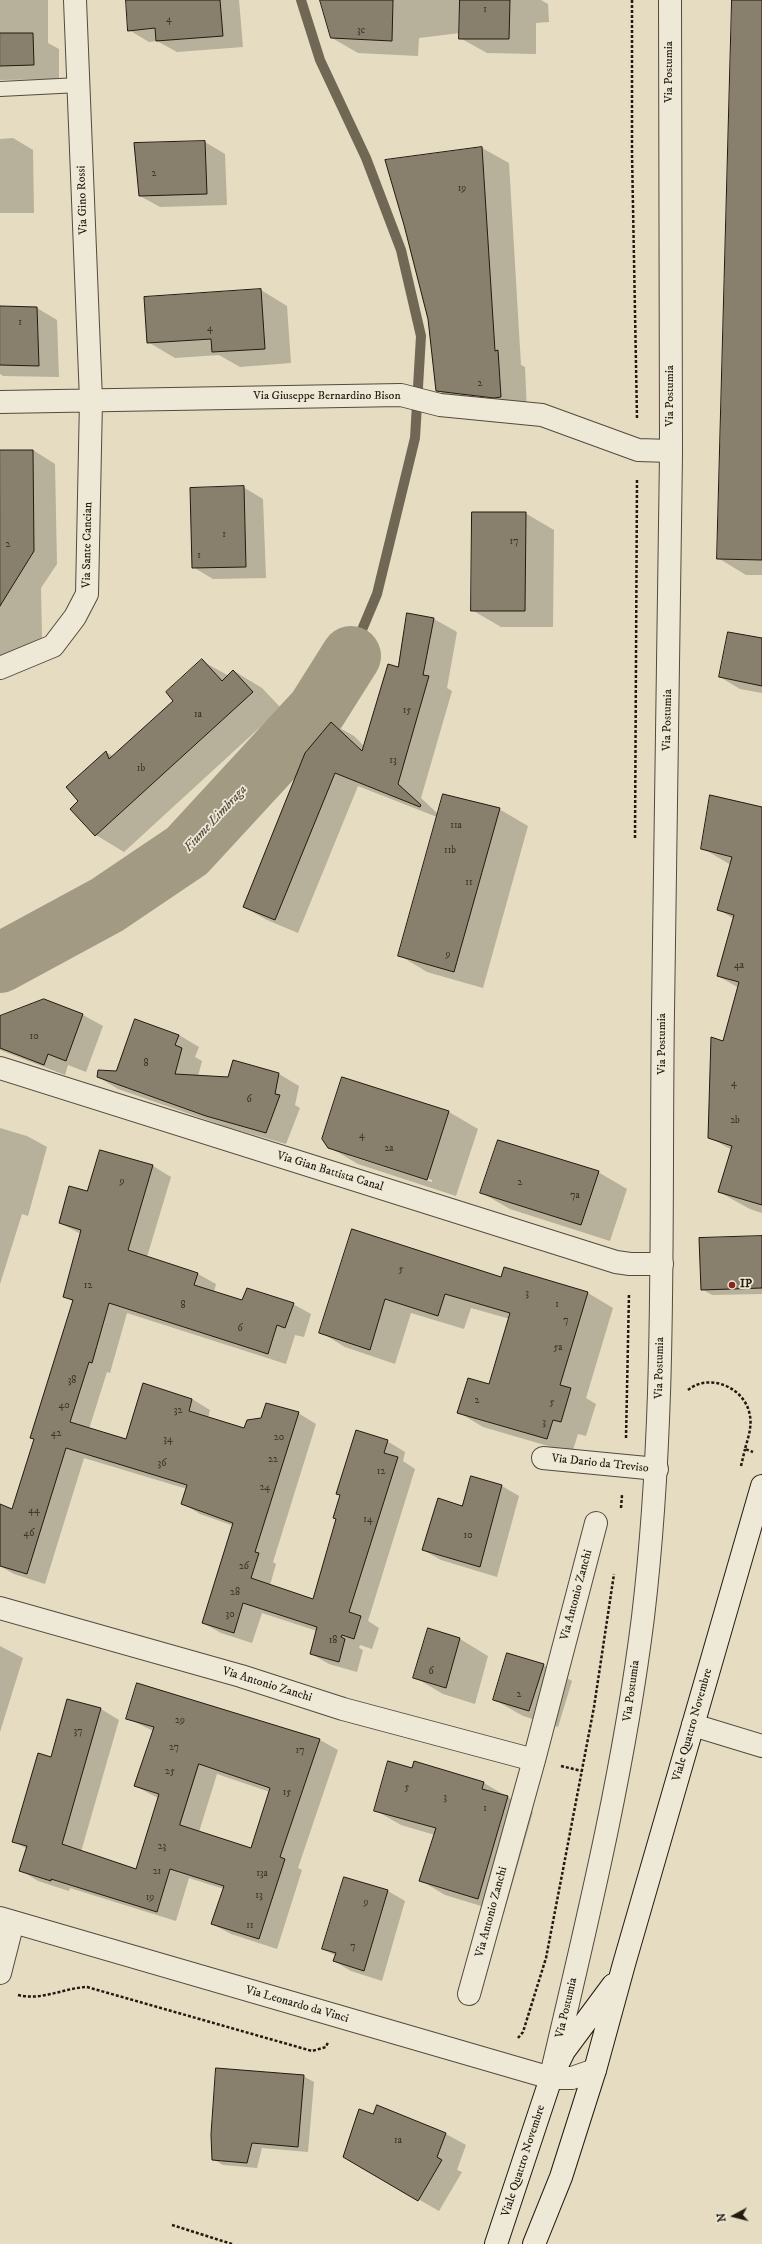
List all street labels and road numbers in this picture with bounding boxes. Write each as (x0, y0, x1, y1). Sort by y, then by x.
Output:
street label: Via Postumia (663, 41, 677, 103)
street label: Via Gino Rossi (75, 165, 91, 235)
street label: Via Postumia (664, 365, 678, 427)
street label: Via Giuseppe Bernardino Bison (253, 390, 401, 404)
street label: Via Sante Cancian (80, 502, 96, 588)
street label: Via Postumia (660, 689, 676, 751)
street label: Via Postumia (656, 1013, 670, 1075)
street label: Via Gian Battista Canal (275, 1149, 385, 1195)
street label: Via Postumia (652, 1337, 668, 1399)
street label: Via Dario da Treviso (551, 1452, 649, 1476)
street label: Via Antonio Zanchi (558, 1548, 596, 1642)
street label: Via Postumia (621, 1659, 643, 1723)
street label: Via Antonio Zanchi (220, 1664, 314, 1706)
street label: Viale Quattro Novembre (670, 1667, 716, 1783)
street label: Via Antonio Zanchi (473, 1865, 511, 1959)
street label: Via Postumia (553, 1976, 581, 2040)
street label: Via Leonardo da Vinci (244, 1983, 350, 2027)
street label: Viale Quattro Novembre (499, 2103, 549, 2219)

